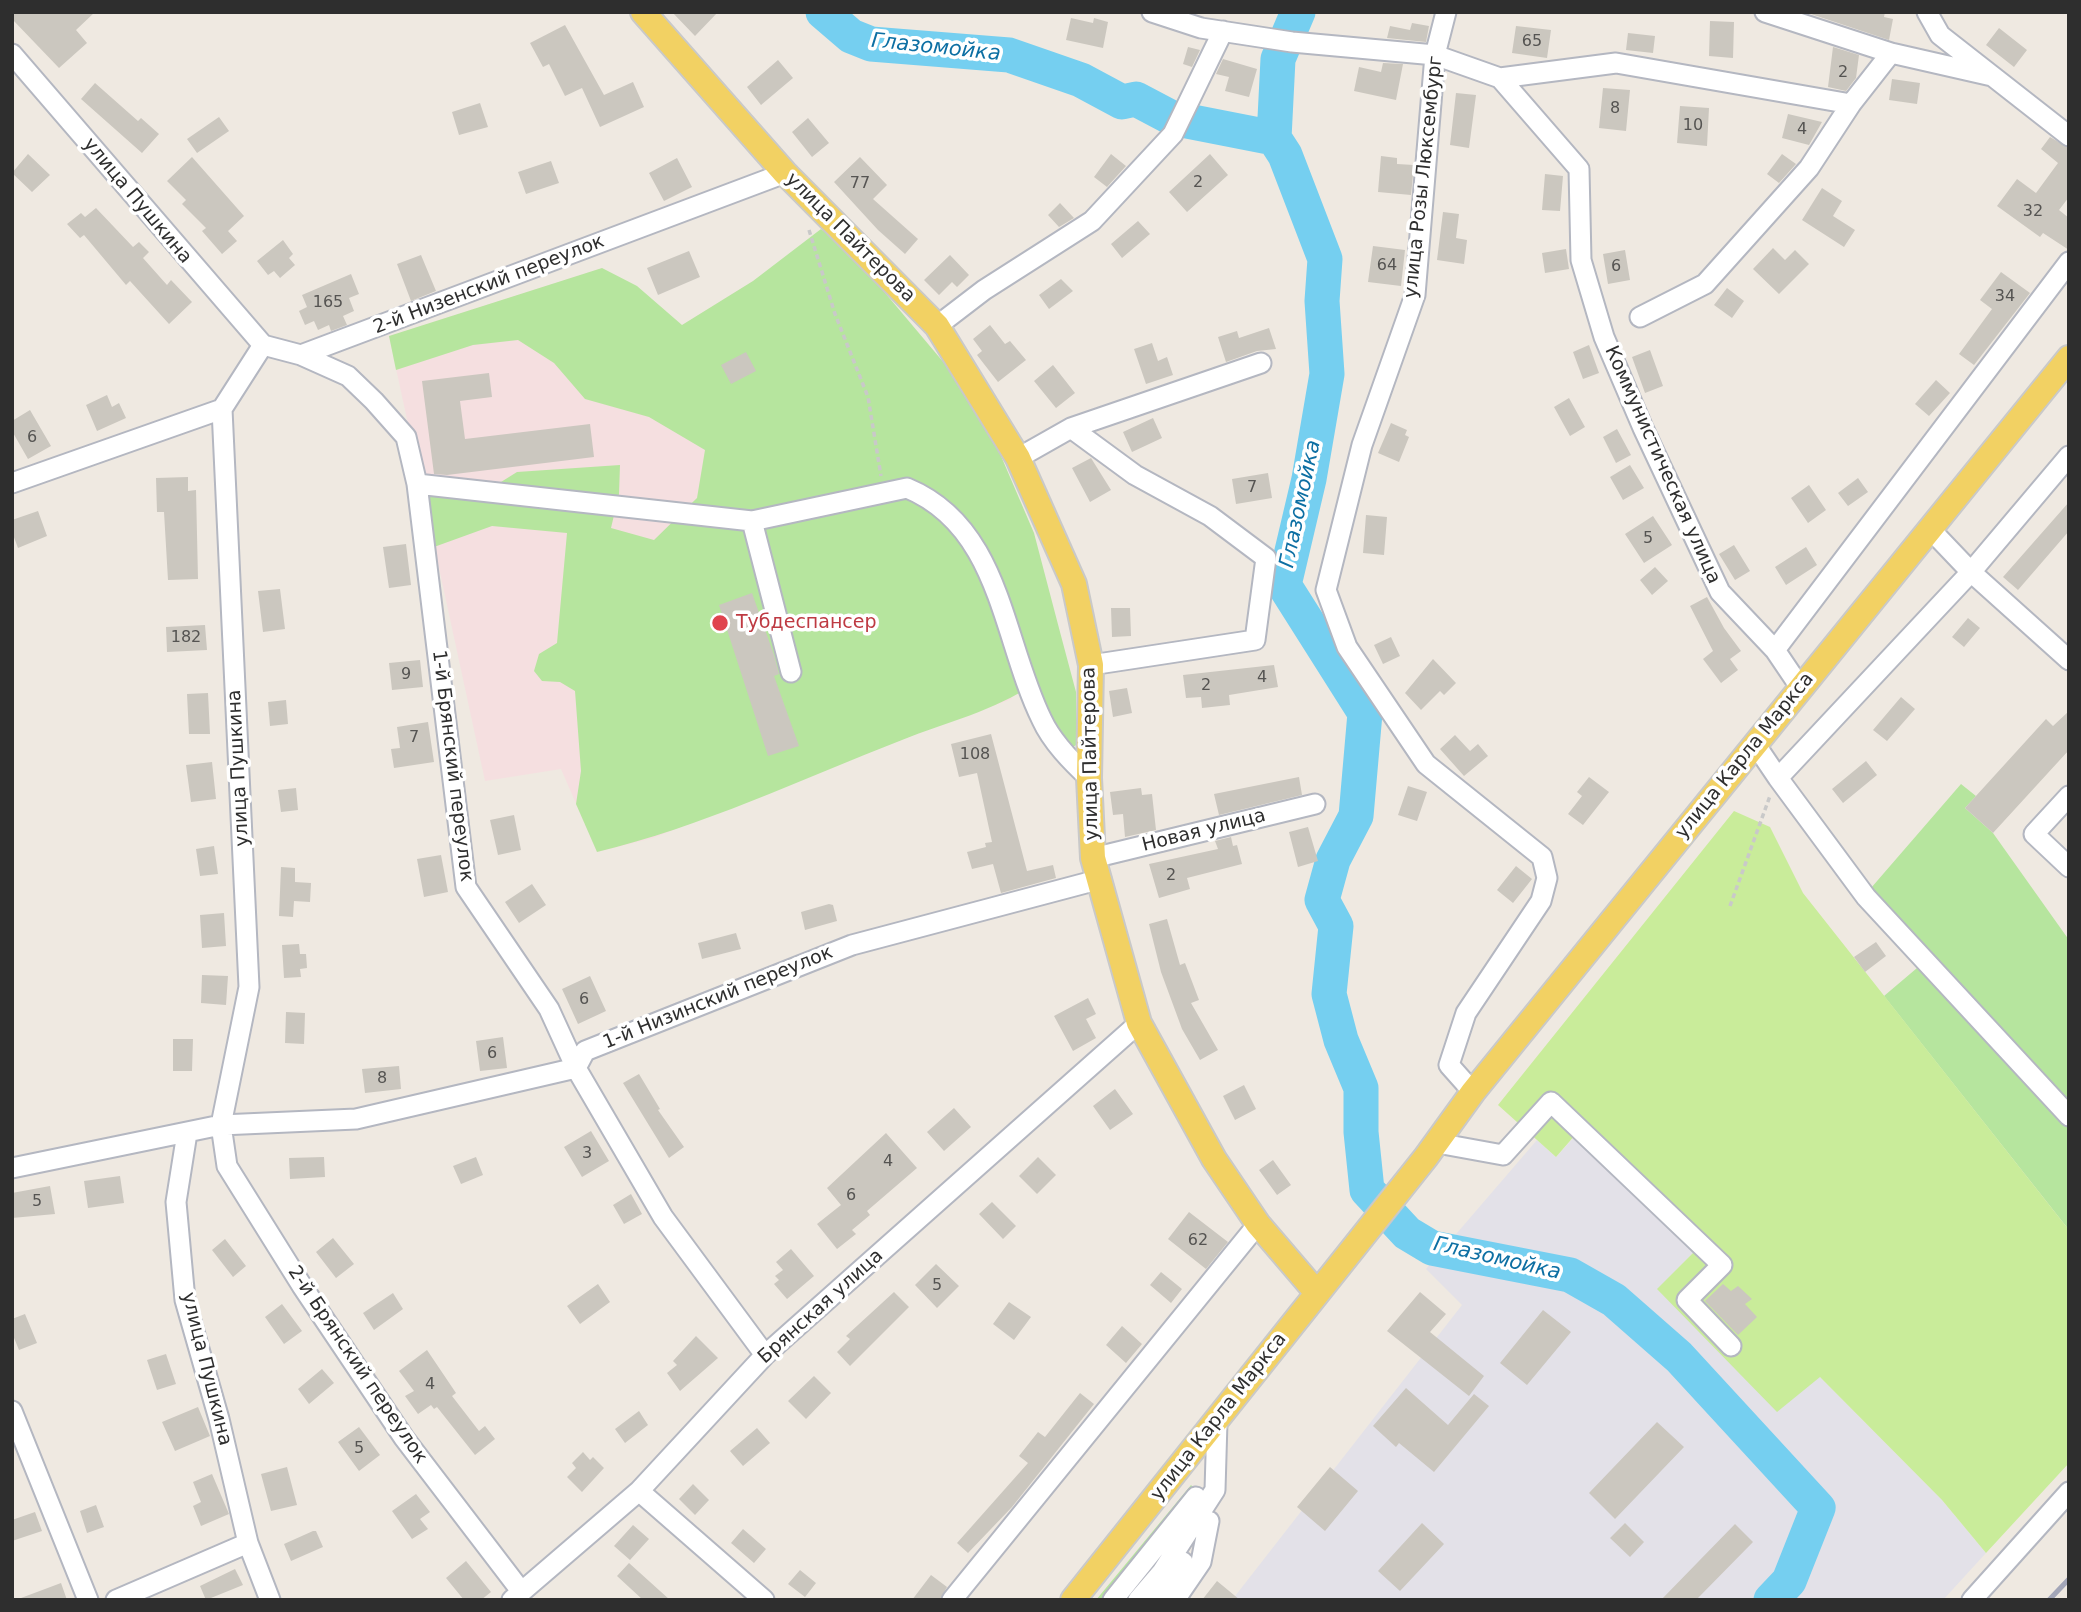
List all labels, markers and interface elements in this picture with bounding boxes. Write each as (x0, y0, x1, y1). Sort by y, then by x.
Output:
water label: Глазомойка (870, 29, 1002, 67)
house number: 65 (1522, 32, 1542, 52)
street label: улица Розы Люксембург (1400, 55, 1448, 299)
house number: 2 (1838, 63, 1848, 83)
house number: 8 (1610, 99, 1620, 119)
house number: 10 (1683, 116, 1703, 136)
house number: 4 (1797, 120, 1807, 140)
street label: улица Пушкина (78, 133, 196, 269)
street label: улица Пайтерова (780, 168, 920, 308)
house number: 2 (1193, 173, 1203, 193)
house number: 77 (850, 174, 870, 194)
house number: 32 (2023, 202, 2043, 222)
street label: 2-й Низенский переулок (370, 230, 608, 340)
house number: 64 (1377, 256, 1397, 276)
house number: 6 (1611, 257, 1621, 277)
house number: 34 (1995, 287, 2015, 307)
house number: 165 (313, 293, 343, 313)
street label: Коммунистическая улица (1599, 343, 1725, 587)
house number: 6 (27, 428, 37, 448)
water label: Глазомойка (1275, 438, 1327, 570)
house number: 7 (1247, 478, 1257, 498)
house number: 5 (1643, 529, 1653, 549)
place label: Тубдеспансер (736, 612, 877, 634)
marker: Тубдеспансер (710, 613, 730, 633)
house number: 182 (171, 628, 201, 648)
street label: 1-й Брянский переулок (426, 649, 478, 883)
house number: 9 (401, 665, 411, 685)
street label: улица Пайтерова (1078, 667, 1104, 841)
house number: 4 (1257, 668, 1267, 688)
street label: улица Карла Маркса (1671, 668, 1819, 844)
house number: 2 (1201, 676, 1211, 696)
street label: улица Пушкина (224, 689, 254, 847)
house number: 7 (409, 728, 419, 748)
house number: 108 (960, 745, 990, 765)
street label: Новая улица (1140, 805, 1268, 857)
house number: 2 (1166, 866, 1176, 886)
street label: 1-й Низинский переулок (600, 941, 836, 1055)
house number: 6 (579, 990, 589, 1010)
house number: 6 (487, 1044, 497, 1064)
house number: 8 (377, 1069, 387, 1089)
house number: 3 (582, 1144, 592, 1164)
house number: 4 (883, 1152, 893, 1172)
house number: 6 (846, 1186, 856, 1206)
house number: 5 (32, 1192, 42, 1212)
house number: 62 (1188, 1231, 1208, 1251)
water label: Глазомойка (1431, 1232, 1563, 1286)
street label: Брянская улица (754, 1245, 888, 1369)
street label: 2-й Брянский переулок (282, 1262, 432, 1468)
house number: 5 (932, 1276, 942, 1296)
street label: улица Пушкина (176, 1290, 236, 1448)
street label: улица Карла Маркса (1146, 1328, 1292, 1506)
house number: 4 (425, 1375, 435, 1395)
house number: 5 (354, 1439, 364, 1459)

